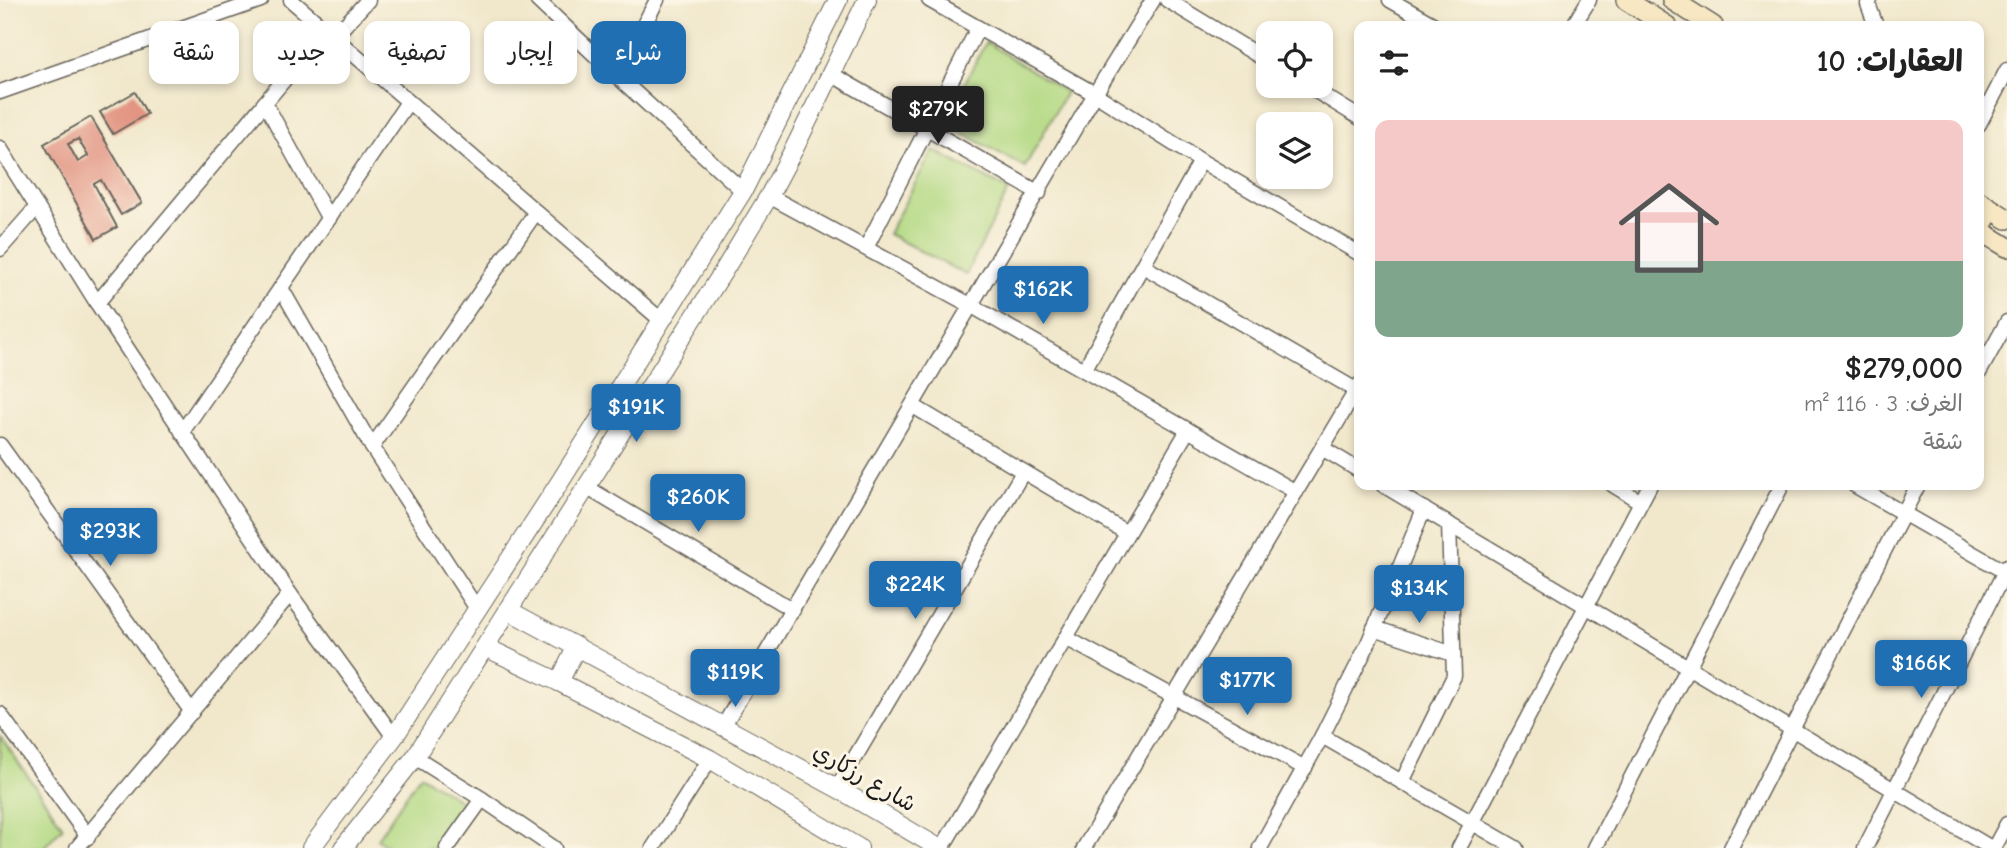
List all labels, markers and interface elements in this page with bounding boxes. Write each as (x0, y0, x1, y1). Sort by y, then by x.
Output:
chip: شقة (149, 21, 239, 84)
chip: جديد (253, 21, 350, 84)
chip: تصفية (364, 21, 470, 84)
chip: إيجار (484, 21, 577, 84)
chip: شراء (591, 21, 686, 84)
map controls (1256, 21, 1333, 189)
button: locate (1256, 21, 1333, 98)
icon: filters (1375, 44, 1413, 82)
text: العقارات: 10 (1817, 44, 1963, 79)
pin: $279K (889, 86, 987, 146)
text: $279K (908, 95, 968, 122)
button: layers (1256, 112, 1333, 189)
icon: home (1606, 165, 1732, 291)
pin: $162K (994, 266, 1092, 326)
text: $162K (1013, 275, 1073, 302)
text: $279,000 (1845, 351, 1963, 386)
pin: $191K (587, 384, 685, 444)
text: الغرف: 3 · 116 m² (1804, 390, 1963, 417)
text: $191K (608, 393, 664, 420)
text: شقة (1923, 428, 1963, 455)
pin: $260K (649, 475, 747, 534)
text: $260K (666, 483, 730, 510)
pin: $293K (61, 508, 159, 568)
text: $293K (79, 517, 141, 544)
pin: $224K (866, 562, 964, 621)
pin: $134K (1370, 566, 1468, 625)
text: $224K (885, 570, 945, 597)
text: $134K (1390, 574, 1448, 601)
pin: $166K (1872, 640, 1970, 700)
text: $166K (1891, 649, 1951, 676)
pin: $119K (686, 650, 784, 709)
text: $119K (707, 658, 763, 685)
pin: $177K (1198, 658, 1296, 717)
text: $177K (1219, 666, 1275, 693)
street label: شارع رزكاري (807, 737, 921, 820)

